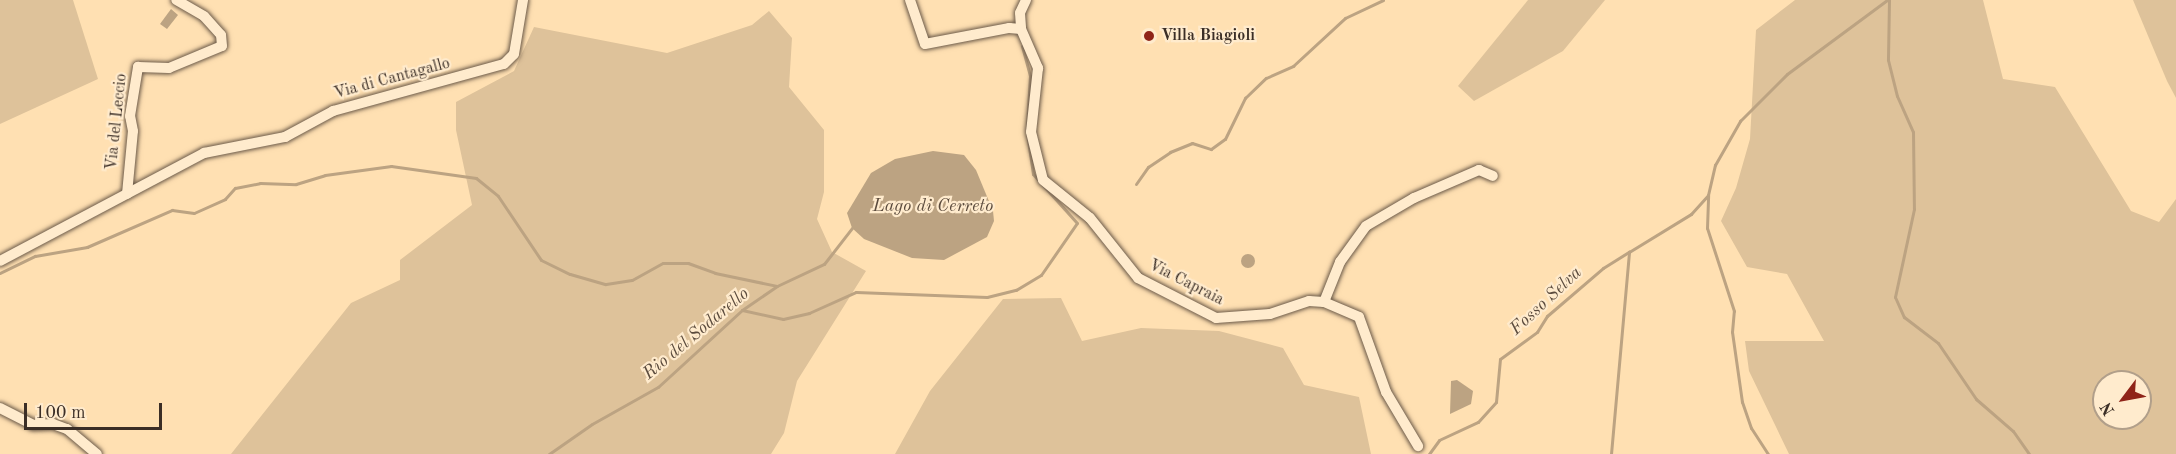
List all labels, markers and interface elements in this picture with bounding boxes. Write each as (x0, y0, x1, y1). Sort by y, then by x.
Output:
place label: Villa Biagioli (1161, 26, 1255, 46)
marker: Villa Biagioli (1142, 29, 1156, 43)
street label: Via di Cantagallo (332, 54, 452, 104)
street label: Via del Leccio (102, 73, 132, 171)
water label: Lago di Cerreto (873, 195, 993, 217)
street label: Via Capraia (1145, 256, 1227, 310)
water label: Fosso Selva (1505, 262, 1587, 340)
water label: Rio del Sodarello (638, 283, 754, 385)
north arrow (2092, 370, 2152, 430)
scale bar (27, 391, 165, 429)
text: N (2098, 399, 2118, 418)
text: 100 m (35, 404, 86, 422)

